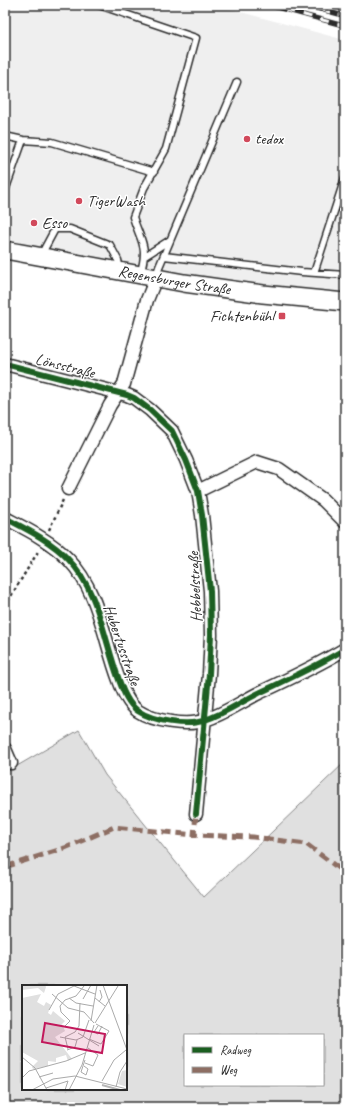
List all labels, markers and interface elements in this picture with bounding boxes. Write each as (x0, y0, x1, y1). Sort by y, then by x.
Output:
place label: tedox (255, 129, 284, 149)
marker: tedox (242, 134, 252, 144)
place label: TigerWash (87, 191, 146, 211)
marker: TigerWash (74, 196, 84, 206)
place label: Esso (42, 213, 68, 233)
marker: Esso (29, 218, 39, 228)
street label: Regensburger Straße (117, 261, 233, 300)
place label: Fichtenbühl (210, 306, 277, 326)
marker: Fichtenbühl (277, 311, 287, 321)
street label: Lönsstraße (33, 349, 98, 383)
street label: Hebbelstraße (183, 549, 207, 623)
street label: Hubertusstraße (99, 602, 146, 690)
inset map (22, 985, 127, 1090)
legend (184, 1034, 324, 1086)
text: Radweg (220, 1042, 251, 1058)
text: Weg (220, 1062, 238, 1078)

